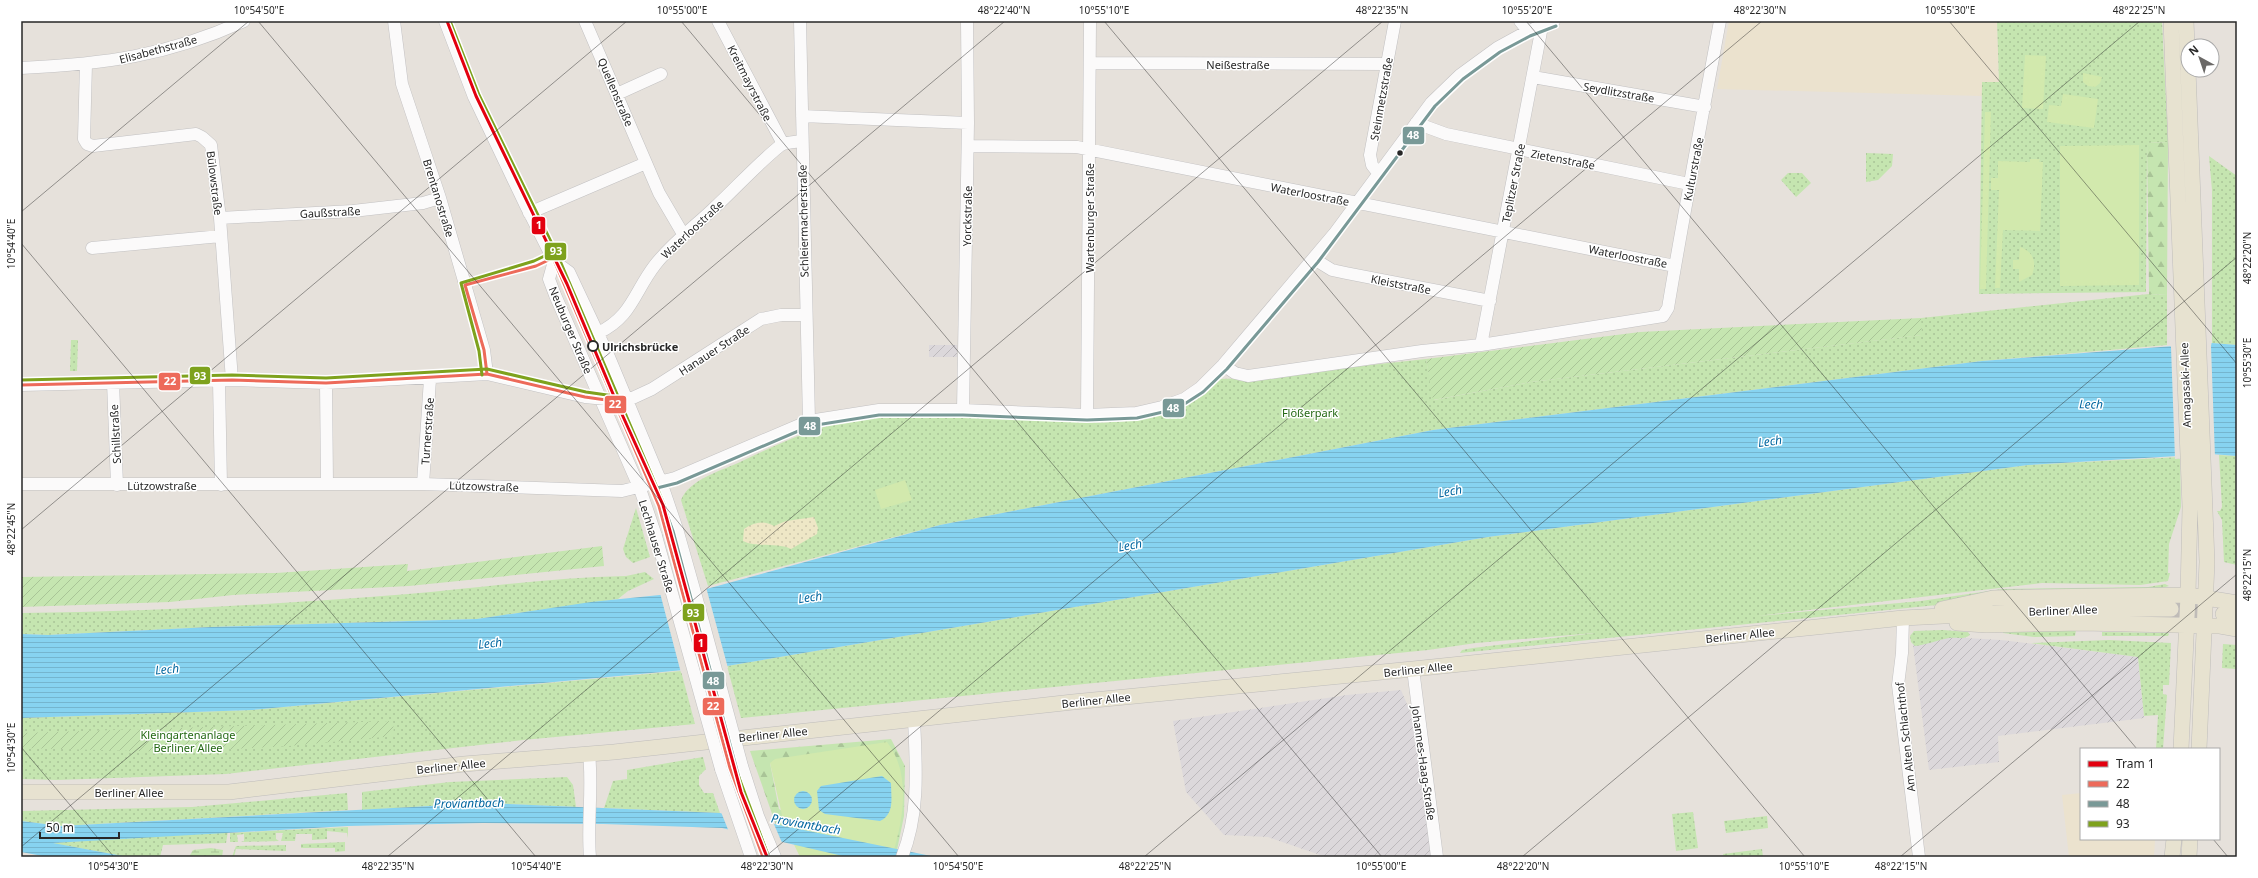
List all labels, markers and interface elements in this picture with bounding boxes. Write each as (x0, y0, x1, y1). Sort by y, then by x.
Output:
text: 10°54'50"E (234, 3, 284, 17)
text: 10°55'00"E (657, 3, 707, 17)
text: 48°22'40"N (978, 3, 1030, 17)
text: 10°55'10"E (1079, 3, 1129, 17)
text: 48°22'35"N (1356, 3, 1408, 17)
text: 10°55'20"E (1502, 3, 1552, 17)
text: 48°22'30"N (1734, 3, 1786, 17)
text: 10°55'30"E (1925, 3, 1975, 17)
text: 48°22'25"N (2113, 3, 2165, 17)
street label: Elisabethstraße (117, 31, 199, 67)
north arrow (2180, 38, 2220, 78)
text: N (2185, 41, 2202, 59)
street label: Kreitmayrstraße (724, 42, 776, 124)
street label: Quellenstraße (595, 55, 637, 129)
street label: Steinmetzstraße (1366, 56, 1396, 142)
street label: Neißestraße (1206, 57, 1270, 72)
street label: Seydlitzstraße (1582, 78, 1656, 106)
line badge: 48 (1402, 126, 1425, 145)
text: 48 (1407, 127, 1419, 142)
street label: Kulturstraße (1679, 136, 1707, 202)
street label: Teplitzer Straße (1498, 142, 1528, 224)
street label: Zietenstraße (1530, 145, 1596, 173)
unlabelled marker (1395, 148, 1405, 158)
street label: Bülowstraße (204, 150, 226, 216)
street label: Brentanostraße (420, 157, 458, 239)
street label: Wartenburger Straße (1082, 163, 1097, 273)
street label: Schleiermacherstraße (795, 164, 811, 278)
street label: Waterloostraße (1269, 179, 1351, 209)
street label: Yorckstraße (959, 186, 975, 246)
street label: Waterloostraße (658, 196, 726, 262)
street label: Gaußstraße (299, 203, 361, 221)
line badge: 1 (531, 216, 546, 235)
text: 1 (536, 217, 542, 232)
text: 10°54'40"E (4, 219, 18, 269)
text: 48°22'20"N (2240, 232, 2254, 284)
street label: Waterloostraße (1587, 241, 1669, 271)
line badge: 93 (544, 242, 567, 261)
text: 93 (550, 243, 562, 258)
street label: Kleiststraße (1370, 271, 1432, 297)
street label: Neuburger Straße (546, 284, 596, 376)
street label: Hanauer Straße (676, 322, 752, 378)
text: 10°55'30"E (2240, 338, 2254, 388)
place label: Ulrichsbrücke (602, 339, 679, 354)
marker: Ulrichsbrücke (587, 340, 599, 352)
street label: Amagasaki-Allee (2176, 342, 2194, 428)
line badge: 93 (189, 366, 211, 385)
text: 93 (194, 368, 206, 383)
line badge: 22 (158, 372, 181, 391)
text: 22 (164, 373, 176, 388)
line badge: 22 (604, 395, 627, 414)
water label: Lech (2079, 395, 2103, 413)
text: 22 (609, 396, 621, 411)
street label: Turnerstraße (417, 397, 437, 465)
line badge: 48 (1162, 398, 1185, 418)
text: 48 (1167, 400, 1179, 415)
street label: Schillstraße (106, 404, 124, 464)
park label: Flößerpark (1282, 405, 1338, 420)
line badge: 48 (798, 416, 821, 436)
text: 48 (804, 418, 816, 433)
water label: Lech (1757, 431, 1783, 451)
street label: Lützowstraße (449, 477, 519, 495)
street label: Lützowstraße (127, 478, 197, 493)
water label: Lech (1437, 481, 1463, 501)
street label: Lechhauser Straße (636, 498, 678, 594)
text: 48°22'45"N (4, 503, 18, 555)
water label: Lech (1117, 535, 1143, 555)
text: 48°22'15"N (2240, 549, 2254, 601)
water label: Lech (797, 587, 823, 607)
street label: Berliner Allee (2028, 601, 2098, 619)
line badge: 93 (682, 603, 705, 622)
text: 93 (687, 605, 699, 620)
street label: Berliner Allee (1705, 624, 1775, 646)
water label: Lech (477, 633, 503, 653)
line badge: 1 (693, 633, 708, 653)
text: 1 (698, 635, 704, 650)
street label: Berliner Allee (1383, 658, 1453, 680)
water label: Lech (154, 659, 180, 679)
line badge: 48 (702, 671, 725, 690)
text: 48 (707, 673, 719, 688)
street label: Am Alten Schlachthof (1892, 680, 1918, 793)
street label: Berliner Allee (1061, 689, 1131, 711)
line badge: 22 (702, 697, 725, 716)
text: 22 (707, 698, 719, 713)
street label: Johannes-Haag-Straße (1408, 704, 1439, 821)
text: 10°54'30"E (4, 723, 18, 773)
street label: Berliner Allee (738, 723, 808, 745)
park label: Kleingartenanlage Berliner Allee (141, 727, 235, 755)
legend (2080, 748, 2220, 840)
street label: Berliner Allee (416, 755, 486, 777)
text: Tram 1 (2116, 755, 2155, 772)
text: 22 (2116, 775, 2130, 792)
street label: Berliner Allee (94, 785, 164, 800)
water label: Proviantbach (434, 794, 504, 812)
text: 48 (2116, 795, 2130, 812)
water label: Proviantbach (770, 810, 842, 838)
scale bar (40, 814, 119, 840)
text: 93 (2116, 815, 2130, 832)
text: 50 m (46, 819, 74, 836)
text: 10°54'30"E (88, 859, 138, 873)
text: 48°22'35"N (362, 859, 414, 873)
text: 10°54'40"E (511, 859, 561, 873)
text: 48°22'30"N (741, 859, 793, 873)
text: 10°54'50"E (933, 859, 983, 873)
text: 48°22'25"N (1119, 859, 1171, 873)
text: 10°55'00"E (1356, 859, 1406, 873)
text: 48°22'20"N (1497, 859, 1549, 873)
text: 10°55'10"E (1779, 859, 1829, 873)
text: 48°22'15"N (1875, 859, 1927, 873)

